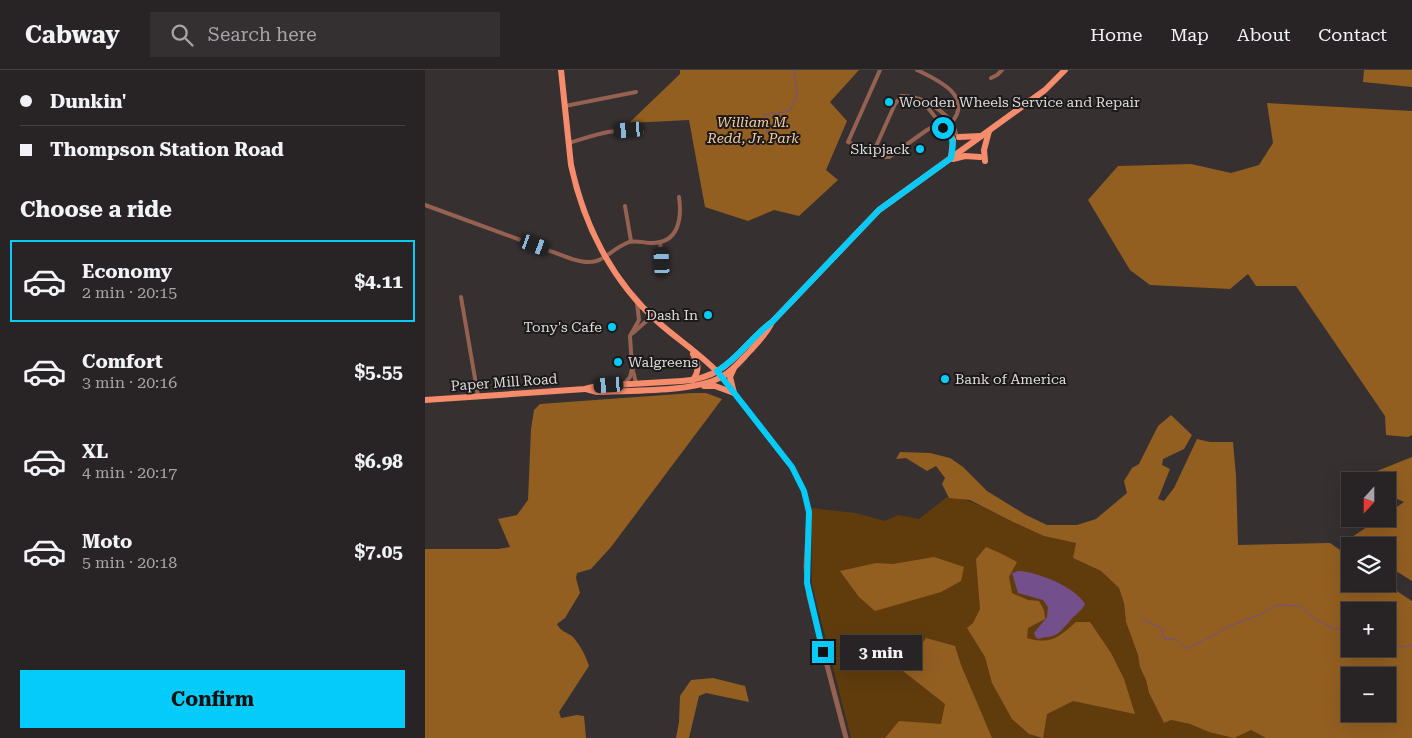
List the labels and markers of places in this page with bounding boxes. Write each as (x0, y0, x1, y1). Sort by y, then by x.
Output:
place label: Wooden Wheels Service and Repair (899, 94, 1140, 110)
marker: Wooden Wheels Service and Repair (883, 96, 895, 108)
place label: Skipjack (851, 141, 910, 157)
marker: Skipjack (914, 143, 926, 155)
place label: Dash In (646, 307, 698, 323)
marker: Dash In (702, 309, 714, 321)
place label: Tony's Cafe (524, 319, 602, 335)
marker: Tony's Cafe (606, 321, 618, 333)
place label: Walgreens (628, 354, 699, 370)
marker: Walgreens (612, 356, 624, 368)
place label: Bank of America (955, 371, 1067, 387)
marker: Bank of America (939, 373, 951, 385)

